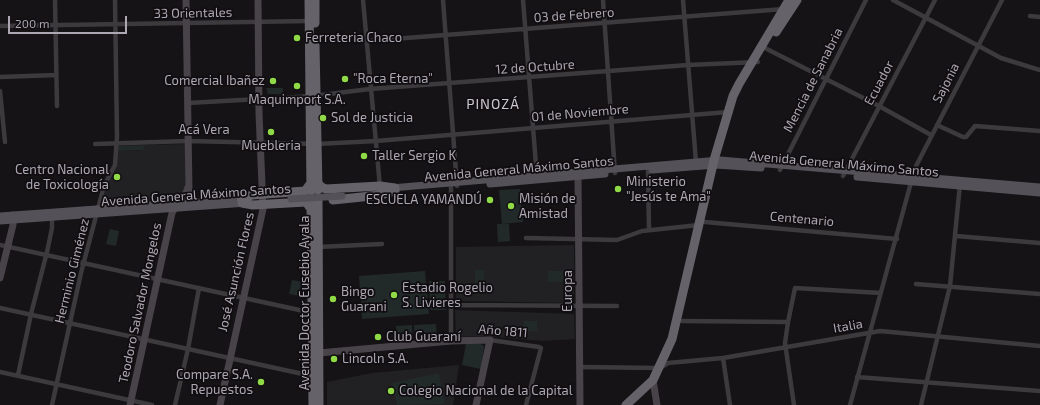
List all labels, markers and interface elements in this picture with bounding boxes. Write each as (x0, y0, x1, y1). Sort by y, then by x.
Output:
street label: 03 de Febrero (533, 4, 615, 26)
street label: 33 Orientales (154, 5, 232, 21)
scale bar (10, 8, 129, 34)
text: 200 m (15, 16, 49, 30)
street label: Mencia de Sanabria (780, 25, 846, 135)
place label: Ferreteria Chaco (305, 30, 402, 46)
marker: Ferreteria Chaco (292, 33, 302, 43)
street label: 12 de Octubre (495, 56, 575, 78)
street label: Ecuador (861, 58, 897, 108)
street label: Sajonia (929, 60, 963, 106)
place label: "Roca Eterna" (353, 71, 433, 87)
place label: Comercial Ibañez (164, 73, 265, 89)
marker: "Roca Eterna" (340, 74, 350, 84)
marker: Comercial Ibañez (268, 76, 278, 86)
marker: Maquimport S.A. (292, 81, 302, 91)
place label: Maquimport S.A. (248, 92, 346, 108)
district label: PINOZÁ (466, 96, 520, 112)
street label: 01 de Noviembre (531, 101, 629, 125)
place label: Sol de Justicia (331, 110, 413, 126)
marker: Sol de Justicia (318, 113, 328, 123)
street label: Acá Vera (178, 122, 230, 138)
marker: Muebleria (266, 127, 276, 137)
place label: Muebleria (241, 138, 301, 154)
place label: Taller Sergio K (372, 148, 456, 164)
street label: Avenida General Máximo Santos (749, 148, 939, 180)
marker: Taller Sergio K (359, 151, 369, 161)
street label: Avenida General Máximo Santos (424, 153, 614, 185)
place label: Centro Nacional de Toxicología (15, 162, 109, 193)
marker: Centro Nacional de Toxicología (112, 172, 122, 182)
place label: Ministerio "Jesús te Ama" (626, 174, 711, 205)
street label: Avenida General Máximo Santos (101, 181, 291, 209)
marker: Ministerio "Jesús te Ama" (613, 184, 623, 194)
place label: Misión de Amistad (519, 191, 576, 222)
place label: ESCUELA YAMANDÚ (366, 192, 482, 208)
marker: ESCUELA YAMANDÚ (485, 195, 495, 205)
marker: Misión de Amistad (506, 201, 516, 211)
street label: Centenario (769, 208, 835, 230)
street label: José Asunción Flores (215, 211, 257, 333)
street label: Avenida Doctor Eusebio Ayala (297, 216, 313, 390)
street label: Herminio Giménez (51, 217, 93, 325)
street label: Teodoro Salvador Mongelos (115, 221, 165, 385)
street label: Europa (560, 270, 576, 312)
place label: Estadio Rogelio S. Livieres (402, 280, 493, 311)
place label: Bingo Guarani (341, 284, 387, 315)
marker: Estadio Rogelio S. Livieres (389, 290, 399, 300)
marker: Bingo Guarani (328, 294, 338, 304)
street label: Italia (832, 316, 864, 336)
street label: Año 1811 (478, 321, 528, 341)
place label: Club Guaraní (386, 329, 461, 345)
marker: Club Guaraní (373, 332, 383, 342)
place label: Lincoln S.A. (342, 351, 409, 367)
marker: Lincoln S.A. (329, 354, 339, 364)
place label: Compare S.A. Repuestos (176, 367, 253, 398)
marker: Compare S.A. Repuestos (256, 377, 266, 387)
place label: Colegio Nacional de la Capital (399, 383, 573, 399)
marker: Colegio Nacional de la Capital (386, 386, 396, 396)

